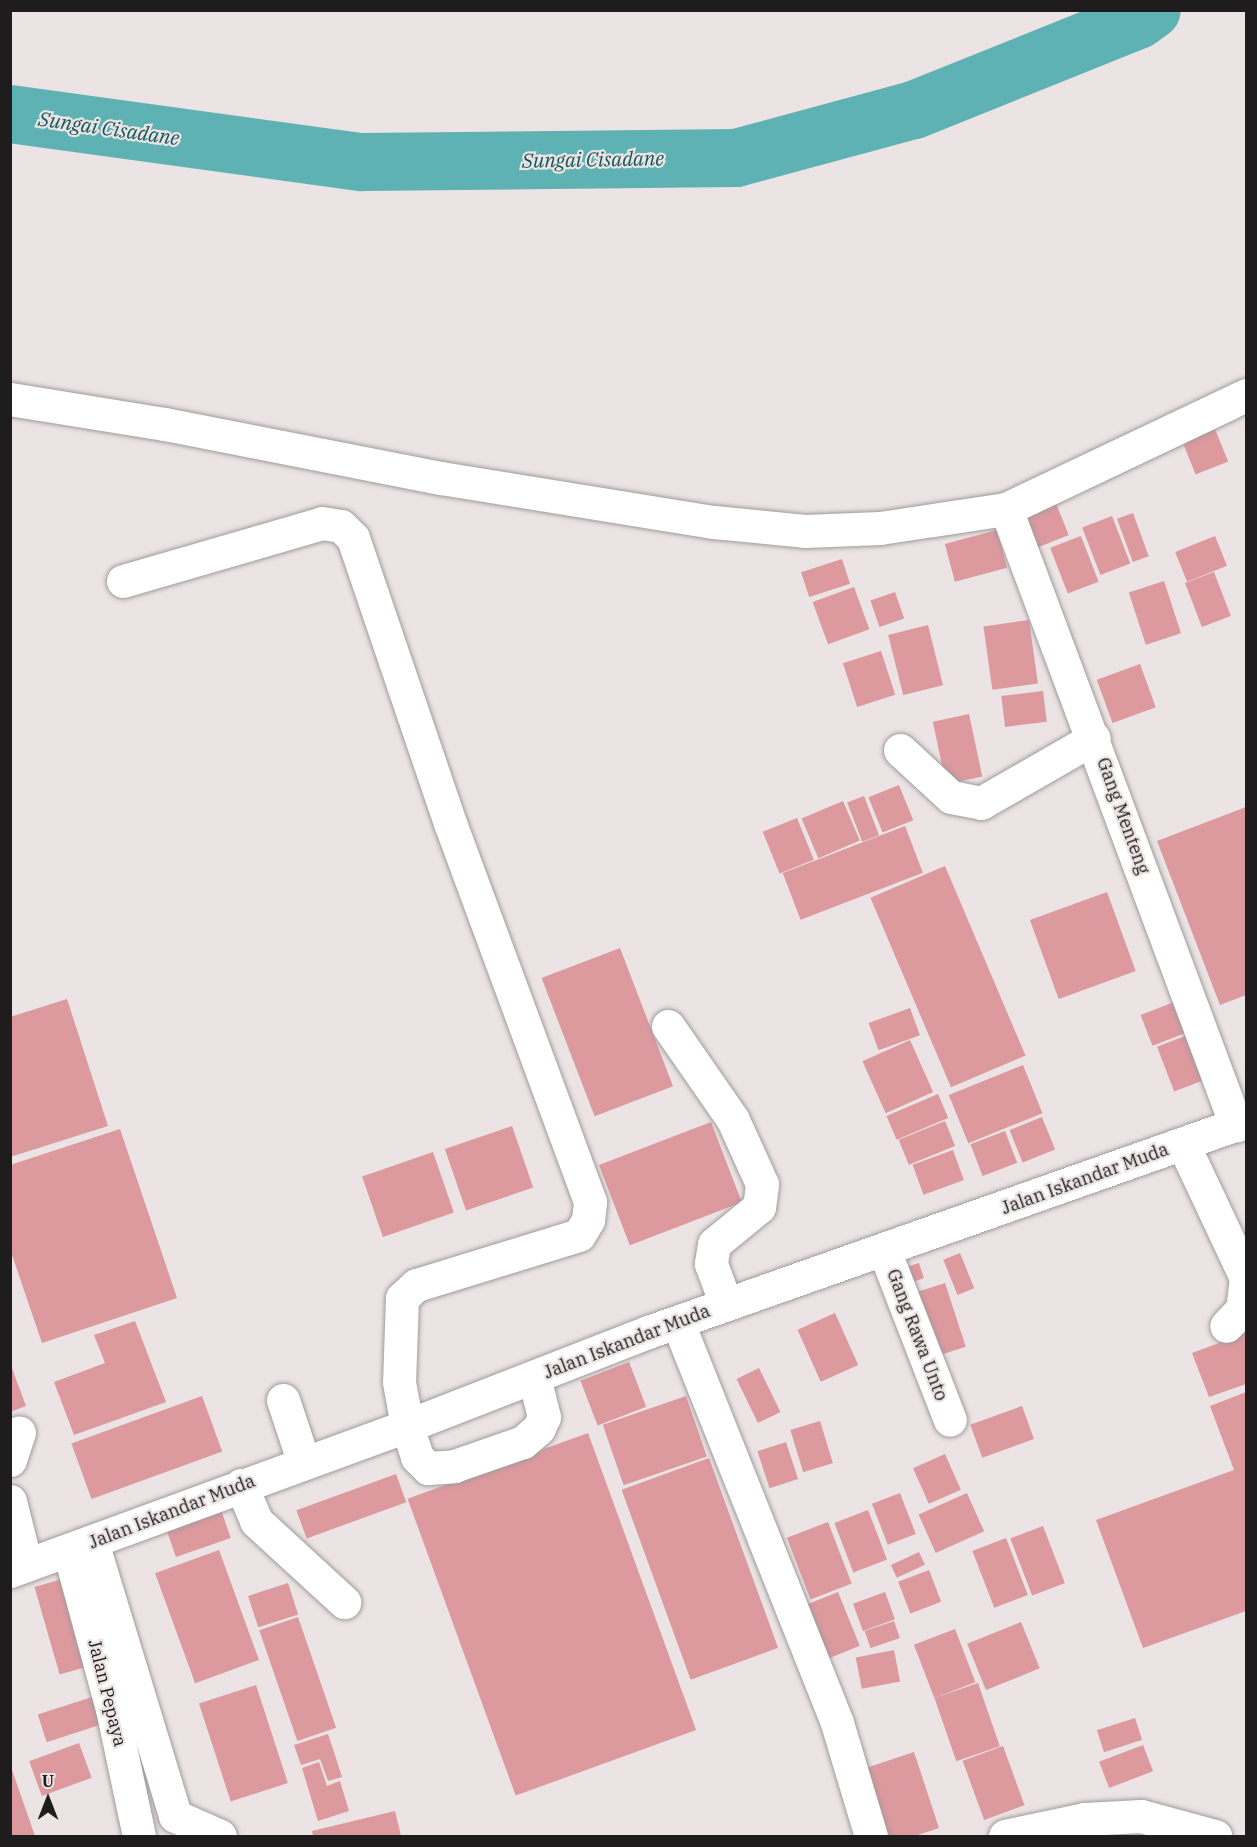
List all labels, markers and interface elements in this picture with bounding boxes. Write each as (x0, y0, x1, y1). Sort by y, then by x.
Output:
water label: Sungai Cisadane (37, 106, 181, 150)
water label: Sungai Cisadane (522, 146, 664, 172)
street label: Gang Menteng (1092, 755, 1154, 877)
street label: Jalan Iskandar Muda (998, 1139, 1172, 1219)
street label: Gang Rawa Unto (882, 1266, 952, 1404)
street label: Jalan Iskandar Muda (541, 1300, 713, 1384)
street label: Jalan Iskandar Muda (86, 1470, 258, 1554)
street label: Jalan Pepaya (83, 1637, 131, 1749)
north arrow (18, 1769, 78, 1829)
text: U (42, 1771, 54, 1791)

